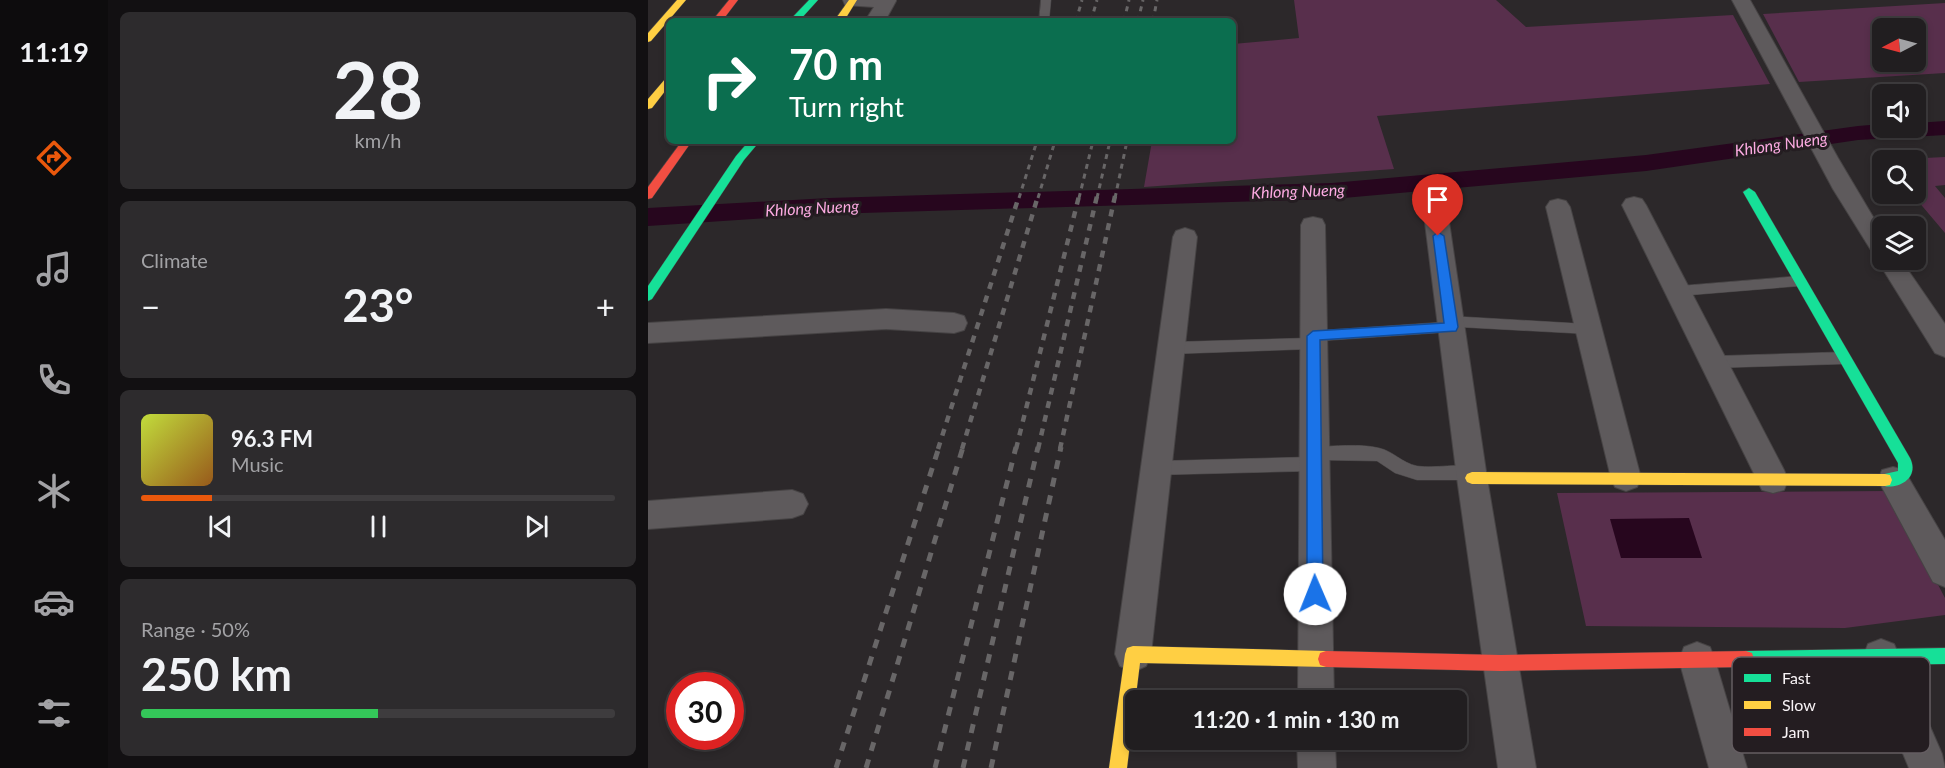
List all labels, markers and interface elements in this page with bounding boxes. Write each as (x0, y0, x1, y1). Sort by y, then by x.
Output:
north arrow (1872, 18, 1926, 72)
map controls (1872, 18, 1926, 270)
text: 11:19 (19, 35, 89, 68)
text: 70 m (789, 39, 883, 89)
text: 28 (333, 42, 423, 136)
icon: right (690, 42, 768, 120)
button: sound (1872, 84, 1926, 138)
text: Turn right (789, 90, 904, 123)
text: km/h (355, 128, 401, 152)
water label: Khlong Nueng (1733, 128, 1829, 159)
icon: directions (33, 137, 75, 179)
button: search (1872, 150, 1926, 204)
pin (1412, 174, 1463, 236)
water label: Khlong Nueng (1251, 179, 1345, 202)
icon: arrive (1421, 183, 1454, 216)
water label: Khlong Nueng (765, 196, 860, 219)
button: layers (1872, 216, 1926, 270)
icon: music (33, 248, 75, 290)
text: Climate (141, 248, 208, 272)
text: 23° (343, 278, 413, 332)
text: − (141, 286, 160, 326)
text: + (596, 286, 615, 326)
icon: phone (33, 359, 75, 401)
text: 96.3 FM (231, 425, 313, 452)
text: Music (231, 452, 284, 476)
icon: climate (33, 470, 75, 512)
icon: previous (204, 510, 237, 543)
icon: pause (362, 510, 395, 543)
icon: next (520, 510, 553, 543)
position arrow (1283, 562, 1347, 626)
icon: car (33, 581, 75, 623)
text: Range · 50% (141, 617, 250, 641)
text: 250 km (141, 647, 292, 701)
legend (1732, 657, 1930, 753)
text: Fast (1782, 668, 1811, 687)
speed limit sign: 30 (666, 672, 744, 750)
icon: filters (33, 692, 75, 734)
text: Slow (1782, 695, 1816, 714)
text: 11:20 · 1 min · 130 m (1193, 706, 1399, 733)
text: Jam (1782, 722, 1810, 741)

